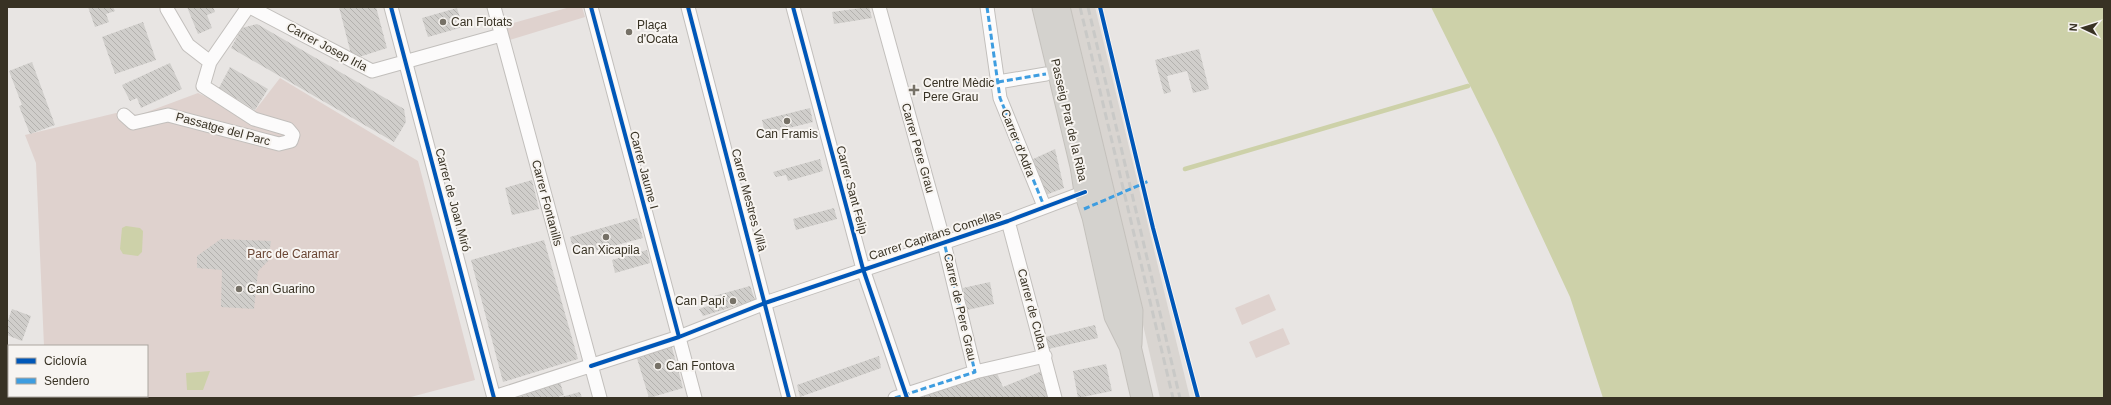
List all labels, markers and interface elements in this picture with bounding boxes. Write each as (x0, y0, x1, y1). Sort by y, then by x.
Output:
north arrow (2063, 8, 2103, 48)
place label: Can Flotats (451, 15, 512, 29)
marker: Can Flotats (438, 17, 448, 27)
place label: Plaça d'Ocata (637, 18, 678, 46)
street label: Carrer Josep Irla (284, 20, 370, 74)
text: N (2067, 23, 2079, 32)
marker: Plaça d'Ocata (624, 27, 634, 37)
street label: Passeig Prat de la Riba (1048, 57, 1090, 183)
place label: Centre Mèdic Pere Grau (923, 76, 994, 104)
marker: Centre Mèdic Pere Grau (908, 84, 920, 96)
street label: Carrer Pere Grau (898, 102, 938, 194)
street label: Carrer d'Adra (998, 107, 1038, 179)
street label: Passatge del Parc (174, 110, 272, 148)
marker: Can Framis (782, 116, 792, 126)
place label: Can Framis (756, 127, 818, 141)
street label: Carrer Jaume I (627, 130, 661, 210)
street label: Carrer Sant Felip (833, 144, 871, 236)
street label: Carrer de Joan Miró (432, 147, 474, 254)
street label: Carrer Mestres Villà (729, 147, 770, 253)
street label: Carrer Fontanills (529, 158, 565, 248)
street label: Carrer Capitans Comellas (867, 207, 1003, 263)
marker: Can Xicapila (601, 232, 611, 242)
place label: Can Xicapila (572, 243, 640, 257)
park label: Parc de Caramar (247, 247, 339, 261)
street label: Carrer de Pere Grau (941, 252, 979, 362)
street label: Carrer de Cuba (1015, 267, 1050, 351)
place label: Can Guarino (247, 282, 315, 296)
marker: Can Guarino (234, 284, 244, 294)
place label: Can Papí (675, 294, 726, 308)
marker: Can Papí (728, 296, 738, 306)
legend (8, 345, 148, 397)
text: Ciclovía (44, 354, 87, 368)
place label: Can Fontova (666, 359, 735, 373)
marker: Can Fontova (653, 361, 663, 371)
text: Sendero (44, 374, 90, 388)

